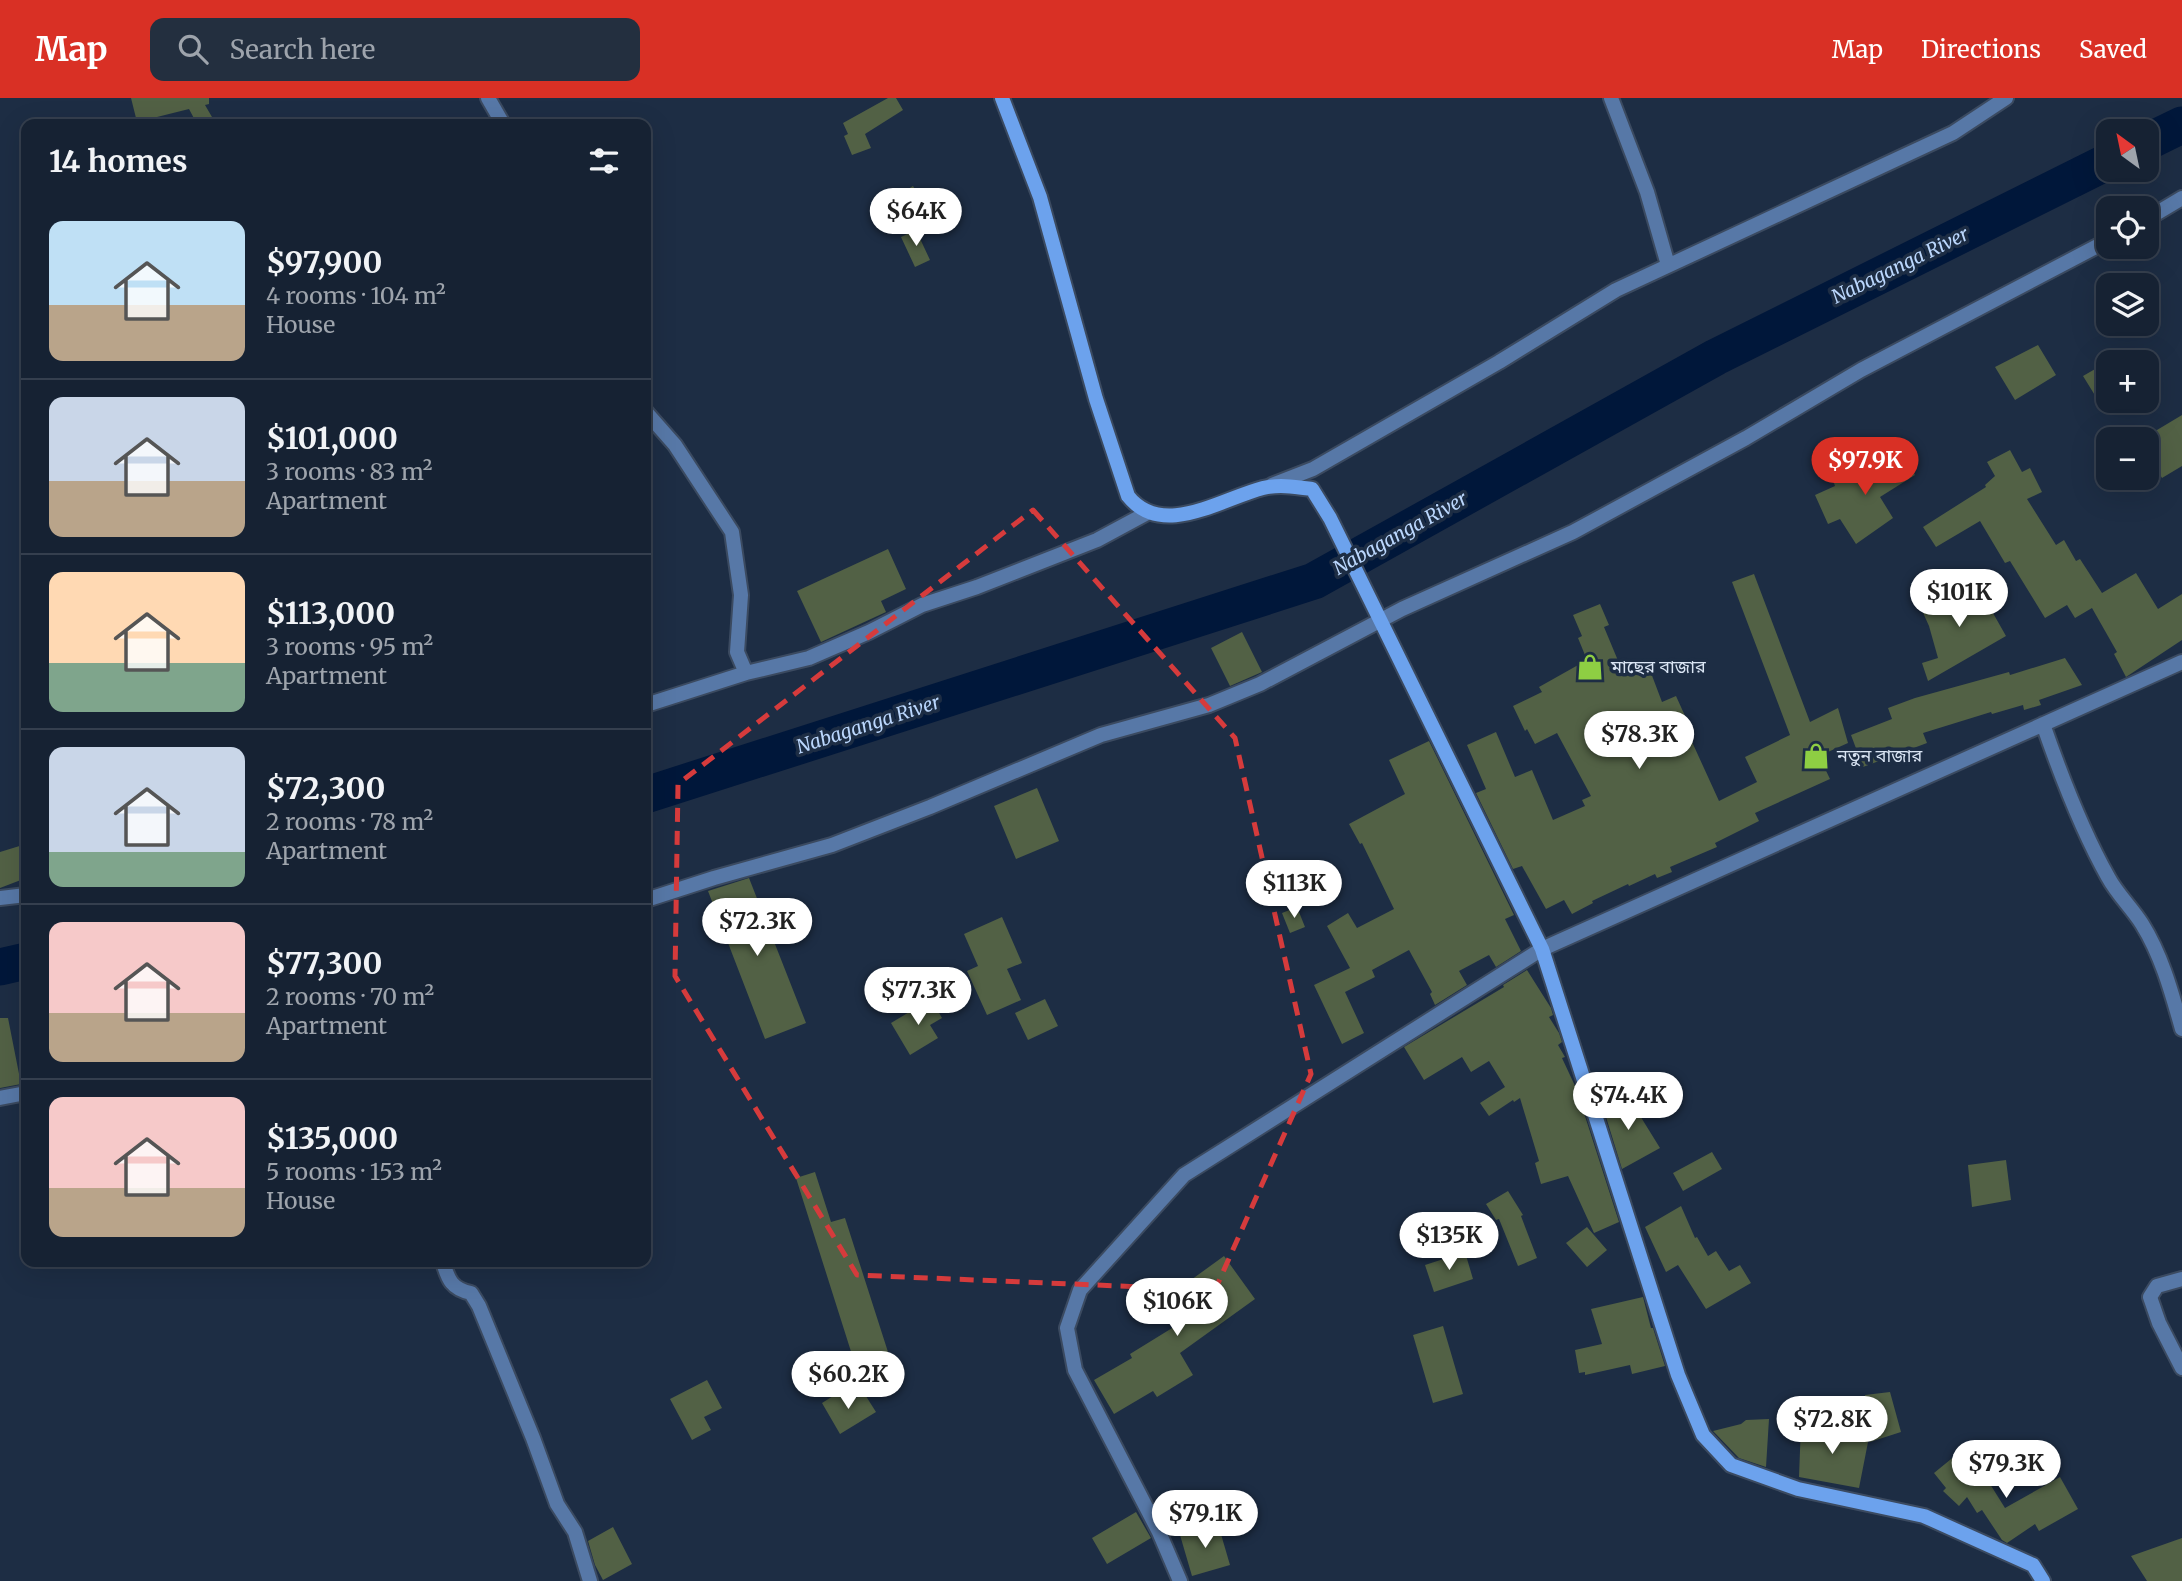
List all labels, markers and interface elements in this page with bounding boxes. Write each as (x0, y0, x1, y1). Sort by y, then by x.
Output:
search box (150, 18, 640, 81)
text: Map (35, 29, 108, 70)
icon: search (174, 30, 212, 68)
text: Search here (230, 33, 375, 66)
text: Map (1832, 34, 1883, 65)
text: Directions (1921, 34, 2041, 65)
text: Saved (2079, 34, 2147, 65)
north arrow (2096, 119, 2160, 182)
map controls (2096, 119, 2159, 490)
text: 14 homes (49, 142, 187, 180)
icon: filters (585, 142, 623, 180)
pin: $64K (875, 188, 957, 248)
text: $64K (886, 196, 946, 225)
button: locate (2096, 196, 2159, 259)
water label: Nabaganga River (1828, 221, 1973, 309)
text: $97,900 (266, 243, 382, 281)
icon: home (105, 249, 189, 333)
button: layers (2096, 273, 2159, 336)
text: 4 rooms · 104 m² (266, 281, 446, 310)
text: House (266, 310, 335, 339)
button: + (2096, 350, 2159, 413)
text: $101,000 (266, 419, 398, 457)
icon: home (105, 425, 189, 509)
button: − (2096, 427, 2159, 490)
pin: $97.9K (1808, 438, 1922, 497)
text: $97.9K (1828, 445, 1902, 474)
text: 3 rooms · 83 m² (266, 457, 432, 486)
text: Apartment (266, 486, 387, 515)
water label: Nabaganga River (1329, 486, 1471, 580)
pin: $101K (1910, 570, 2008, 629)
text: $101K (1926, 577, 1992, 606)
text: $113,000 (266, 594, 395, 632)
icon: home (105, 600, 189, 684)
text: 3 rooms · 95 m² (266, 632, 433, 661)
shop icon: মাছের বাজার (1575, 652, 1605, 682)
place label: মাছের বাজার (1610, 655, 1706, 678)
text: Apartment (266, 661, 387, 690)
water label: Nabaganga River (793, 689, 943, 759)
pin: $78.3K (1582, 712, 1696, 771)
text: $78.3K (1600, 719, 1678, 748)
shop icon: নতুন বাজার (1801, 741, 1831, 771)
place label: নতুন বাজার (1836, 744, 1922, 767)
text: $72,300 (266, 769, 385, 807)
icon: home (105, 775, 189, 859)
text: 2 rooms · 78 m² (266, 807, 433, 836)
text: Apartment (266, 836, 387, 865)
pin: $113K (1245, 860, 1343, 920)
text: $113K (1262, 868, 1326, 897)
pin: $72.3K (700, 898, 814, 958)
text: $72.3K (718, 906, 796, 935)
text: $77,300 (266, 944, 382, 982)
icon: home (105, 950, 189, 1034)
pin: $77.3K (861, 968, 975, 1027)
text: $77.3K (880, 975, 956, 1004)
text: 2 rooms · 70 m² (266, 982, 434, 1011)
text: Apartment (266, 1011, 387, 1040)
pin: $74.4K (1571, 1072, 1685, 1132)
text: $74.4K (1589, 1080, 1667, 1109)
text: $135,000 (266, 1119, 398, 1157)
icon: home (105, 1125, 189, 1209)
text: 5 rooms · 153 m² (266, 1157, 442, 1186)
text: House (266, 1186, 335, 1215)
pin: $135K (1400, 1212, 1498, 1272)
text: $135K (1416, 1220, 1482, 1249)
pin: $106K (1128, 1278, 1226, 1338)
text: $106K (1142, 1286, 1212, 1315)
pin: $60.2K (791, 1352, 905, 1411)
text: $60.2K (808, 1359, 888, 1388)
pin: $72.8K (1775, 1396, 1889, 1456)
text: $72.8K (1793, 1404, 1871, 1433)
pin: $79.3K (1949, 1440, 2063, 1500)
text: $79.3K (1968, 1448, 2044, 1477)
pin: $79.1K (1148, 1490, 1262, 1550)
text: $79.1K (1168, 1498, 1242, 1527)

